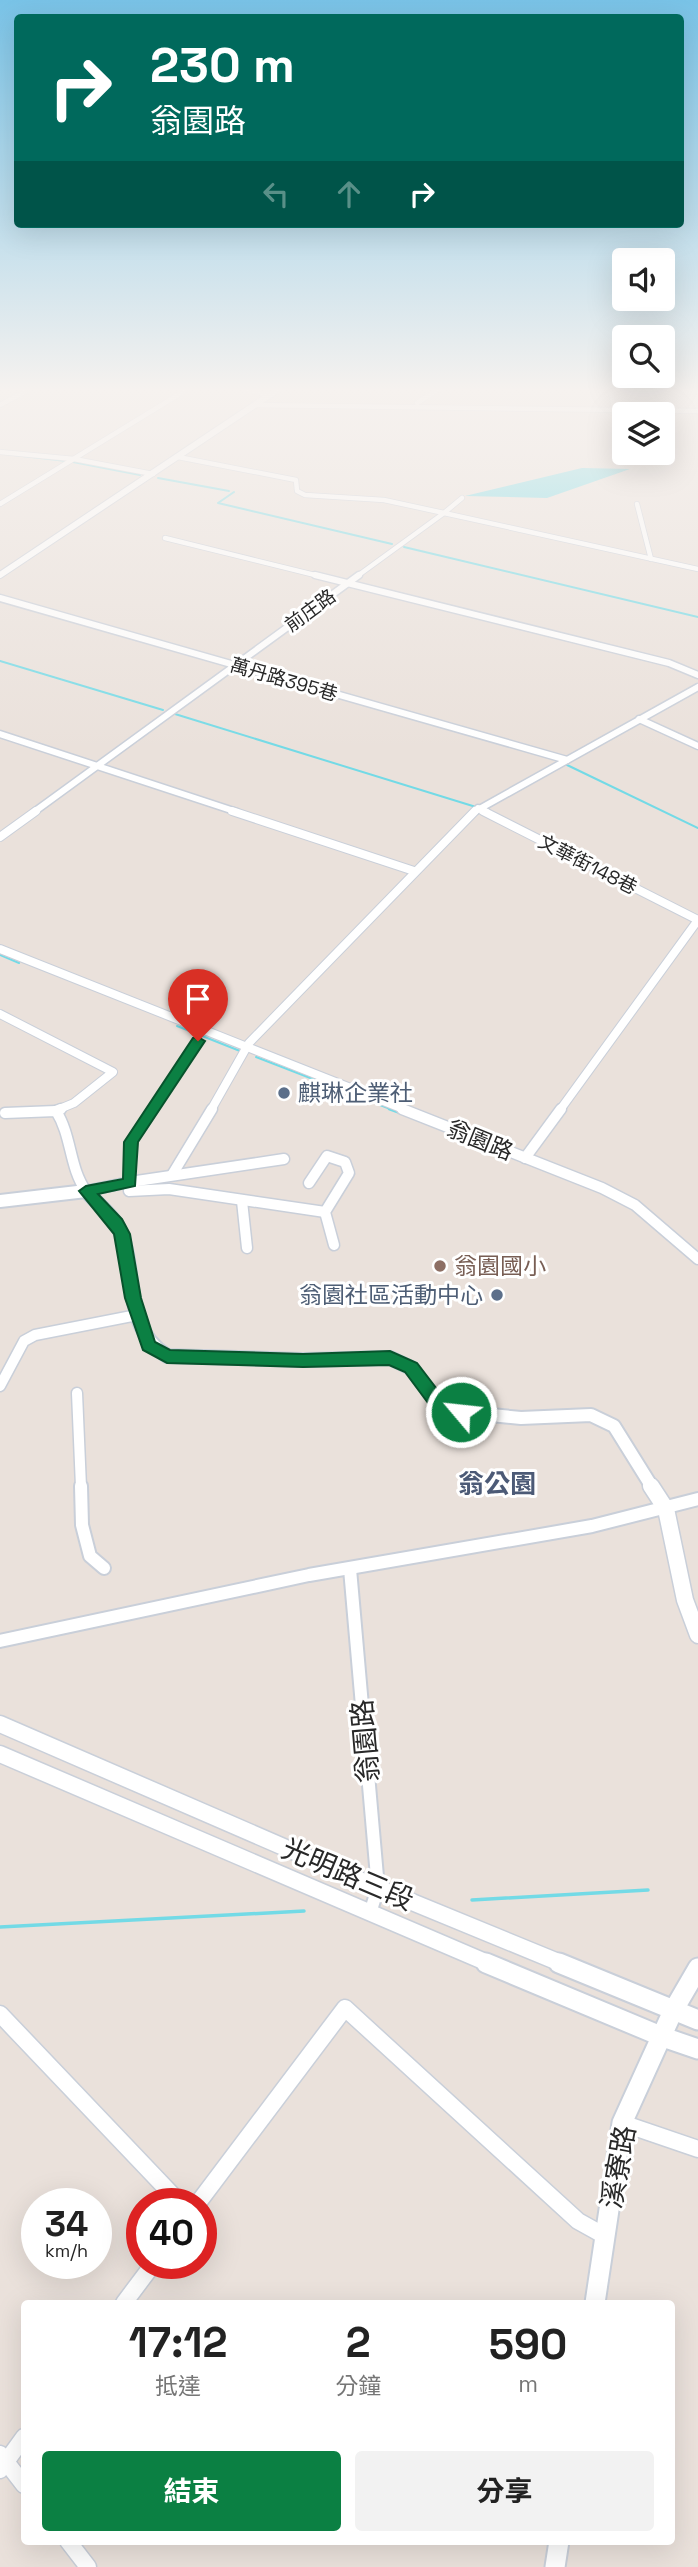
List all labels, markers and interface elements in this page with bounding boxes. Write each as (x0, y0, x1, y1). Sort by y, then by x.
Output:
text: 230 m (150, 34, 295, 96)
icon: right (35, 42, 126, 133)
text: 翁園路 (150, 101, 246, 141)
icon: left (257, 175, 295, 213)
icon: ahead (330, 175, 368, 213)
icon: right (403, 175, 441, 213)
map controls (612, 248, 675, 465)
button: sound (612, 248, 675, 311)
button: search (612, 325, 675, 388)
button: layers (612, 402, 675, 465)
street label: 前庄路 (280, 584, 341, 637)
street label: 萬丹路395巷 (227, 652, 340, 707)
street label: 文華街148巷 (534, 829, 641, 900)
pin (168, 969, 228, 1041)
icon: arrive (179, 980, 217, 1018)
place label: 麒琳企業社 (298, 1078, 413, 1108)
marker: 麒琳企業社 (276, 1085, 292, 1101)
street label: 翁園路 (442, 1113, 518, 1167)
place label: 翁園國小 (454, 1251, 546, 1281)
marker: 翁園國小 (432, 1258, 448, 1274)
place label: 翁園社區活動中心 (299, 1280, 483, 1310)
marker: 翁園社區活動中心 (489, 1287, 505, 1303)
position arrow (424, 1375, 498, 1449)
district label: 翁公園 (458, 1467, 536, 1501)
street label: 翁園路 (343, 1698, 387, 1784)
street label: 光明路三段 (277, 1830, 419, 1918)
street label: 溪寮路 (593, 2123, 643, 2211)
speed limit sign: 40 (126, 2188, 217, 2279)
text: 34 (45, 2202, 88, 2246)
text: km/h (45, 2239, 88, 2262)
text: 17:12 (129, 2316, 227, 2369)
text: 2 (346, 2316, 371, 2369)
text: 590 (489, 2318, 567, 2371)
text: m (518, 2369, 538, 2399)
text: 抵達 (155, 2371, 201, 2401)
text: 分鐘 (335, 2371, 381, 2401)
button: 結束 (42, 2451, 341, 2531)
button: 分享 (355, 2451, 654, 2531)

